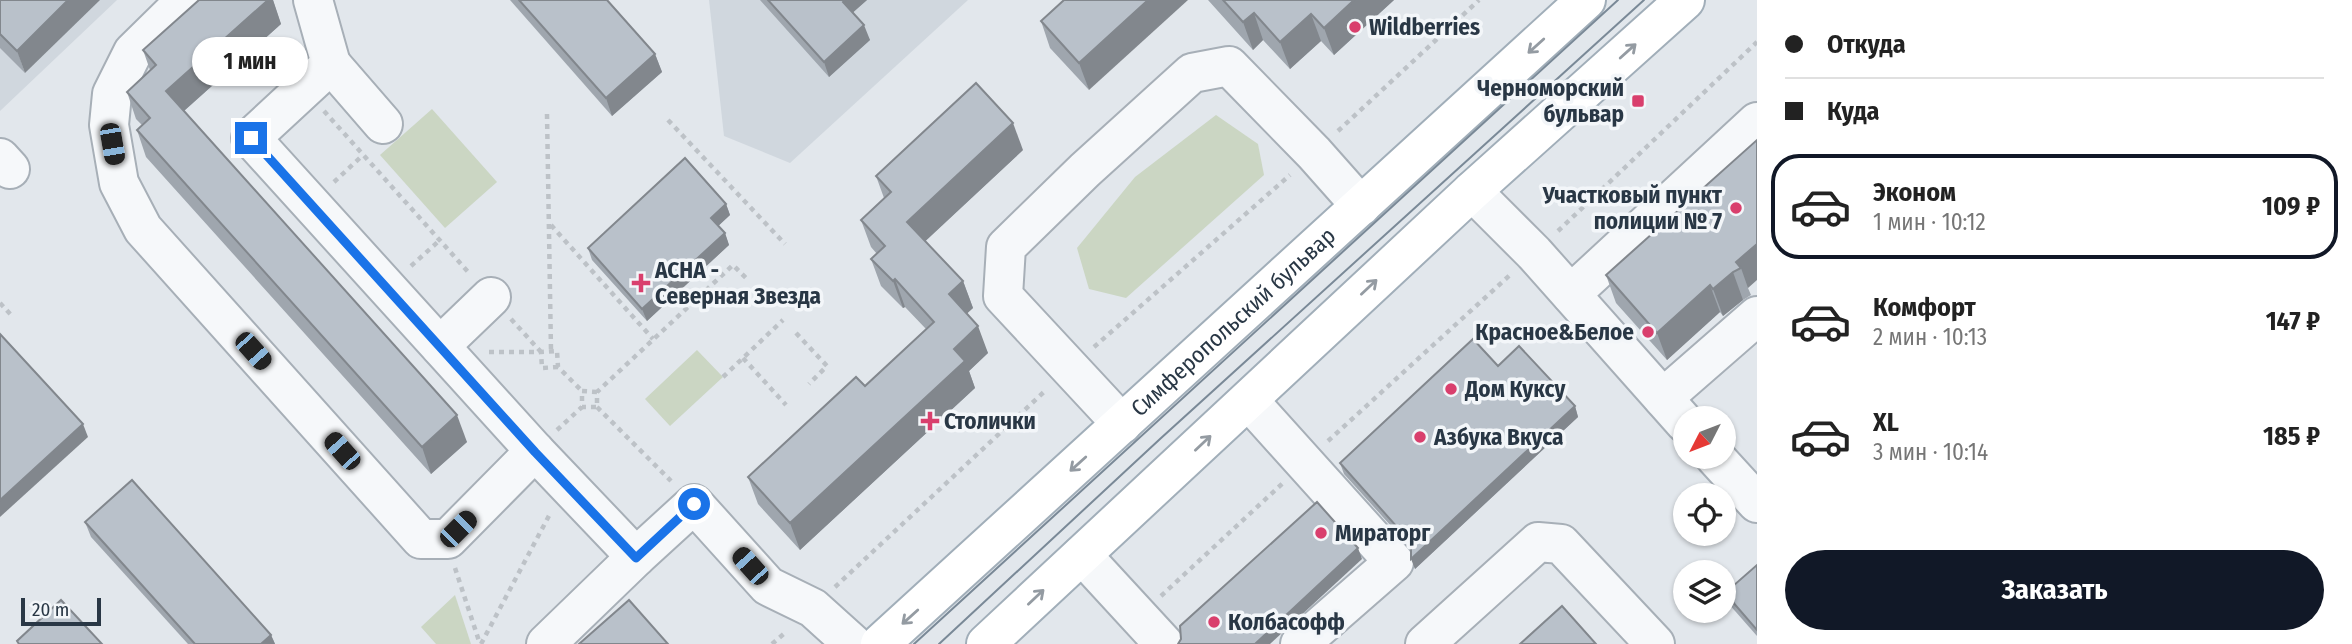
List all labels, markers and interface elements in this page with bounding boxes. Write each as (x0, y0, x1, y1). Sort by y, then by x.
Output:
place label: Wildberries (1369, 13, 1480, 41)
marker: Wildberries (1347, 19, 1363, 35)
text: Откуда (1827, 29, 1906, 60)
callout: 1 мин (193, 37, 309, 86)
one-way arrow (1527, 38, 1545, 54)
one-way arrow (1618, 44, 1636, 60)
text: 1 мин (223, 47, 277, 75)
place label: Черноморский бульвар (1477, 74, 1624, 128)
marker: Черноморский бульвар (1630, 93, 1646, 109)
text: Куда (1827, 96, 1880, 127)
car (99, 121, 126, 167)
route end (235, 122, 267, 154)
icon: car (1789, 175, 1852, 238)
text: Эконом (1873, 177, 1956, 208)
place label: Участковый пункт полиции № 7 (1542, 181, 1723, 235)
text: 109 ₽ (2262, 191, 2320, 222)
marker: Участковый пункт полиции № 7 (1728, 200, 1744, 216)
text: 1 мин · 10:12 (1873, 208, 1986, 236)
street label: Симферопольский бульвар (1125, 222, 1341, 422)
place label: АСНА - Северная Звезда (654, 256, 821, 310)
marker: АСНА - Северная Звезда (633, 275, 649, 291)
one-way arrow (1360, 279, 1377, 296)
icon: car (1789, 290, 1852, 353)
text: Комфорт (1873, 292, 1976, 323)
text: 147 ₽ (2266, 306, 2320, 337)
place label: Красное&Белое (1475, 318, 1634, 346)
text: 2 мин · 10:13 (1873, 323, 1987, 351)
marker: Красное&Белое (1640, 324, 1656, 340)
car (232, 328, 275, 374)
place label: Дом Куксу (1464, 375, 1567, 403)
marker: Дом Куксу (1443, 381, 1459, 397)
icon: car (1789, 405, 1852, 468)
north arrow (1673, 406, 1736, 469)
map controls (1673, 406, 1736, 623)
place label: Столички (944, 407, 1036, 435)
text: XL (1873, 407, 1899, 438)
marker: Столички (922, 413, 938, 429)
text: 185 ₽ (2263, 421, 2320, 452)
place label: Азбука Вкуса (1433, 423, 1563, 451)
car (321, 428, 364, 474)
marker: Азбука Вкуса (1412, 429, 1428, 445)
one-way arrow (1194, 435, 1212, 451)
text: 3 мин · 10:14 (1873, 438, 1988, 466)
one-way arrow (1069, 456, 1087, 472)
button: locate (1673, 483, 1736, 546)
route start (678, 488, 710, 520)
car (436, 507, 481, 551)
place label: Мираторг (1335, 519, 1431, 547)
marker: Мираторг (1313, 525, 1329, 541)
car (729, 543, 772, 589)
button: Заказать (1785, 550, 2324, 630)
button: layers (1673, 560, 1736, 623)
one-way arrow (1027, 589, 1044, 606)
scale bar (21, 595, 102, 627)
text: 20 m (32, 598, 69, 621)
place label: Колбасофф (1228, 608, 1345, 636)
one-way arrow (901, 609, 919, 625)
marker: Колбасофф (1206, 614, 1222, 630)

